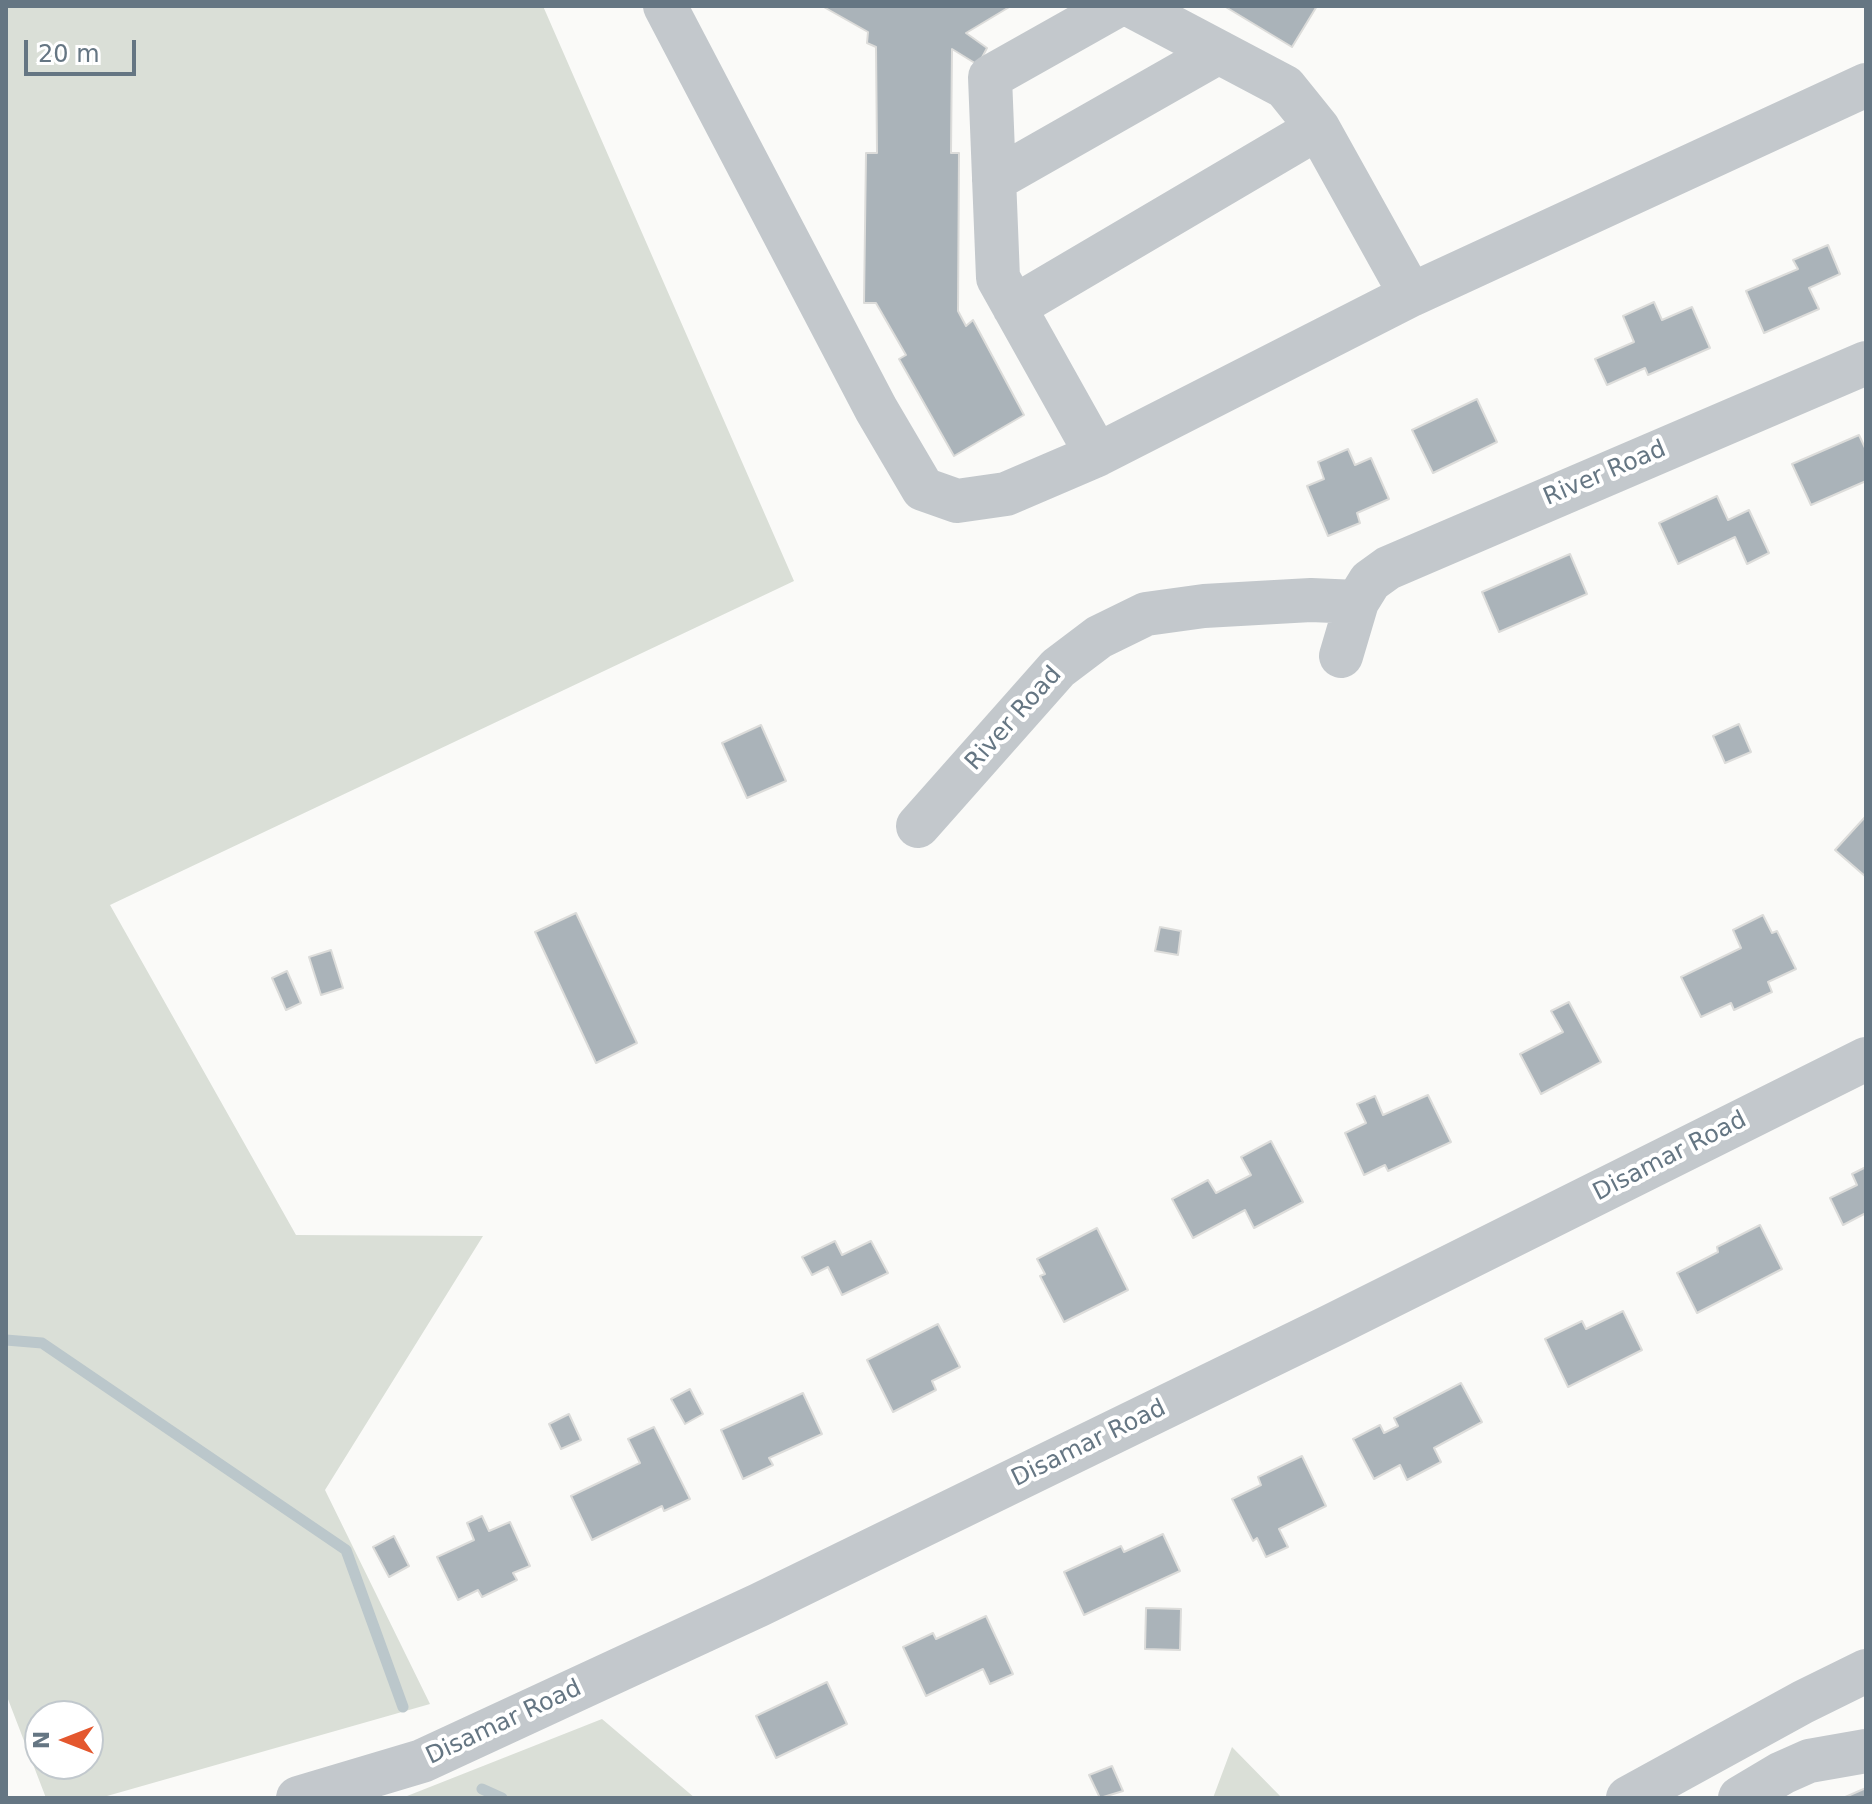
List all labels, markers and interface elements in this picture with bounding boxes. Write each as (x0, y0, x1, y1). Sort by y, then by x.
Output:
scale bar (28, 24, 140, 74)
text: 20 m (38, 40, 100, 68)
street label: River Road (1540, 435, 1670, 513)
street label: River Road (960, 661, 1068, 777)
street label: Disamar Road (1589, 1106, 1751, 1208)
street label: Disamar Road (1007, 1394, 1171, 1494)
street label: Disamar Road (422, 1674, 586, 1772)
north arrow (24, 1700, 104, 1780)
text: N (29, 1731, 54, 1749)

